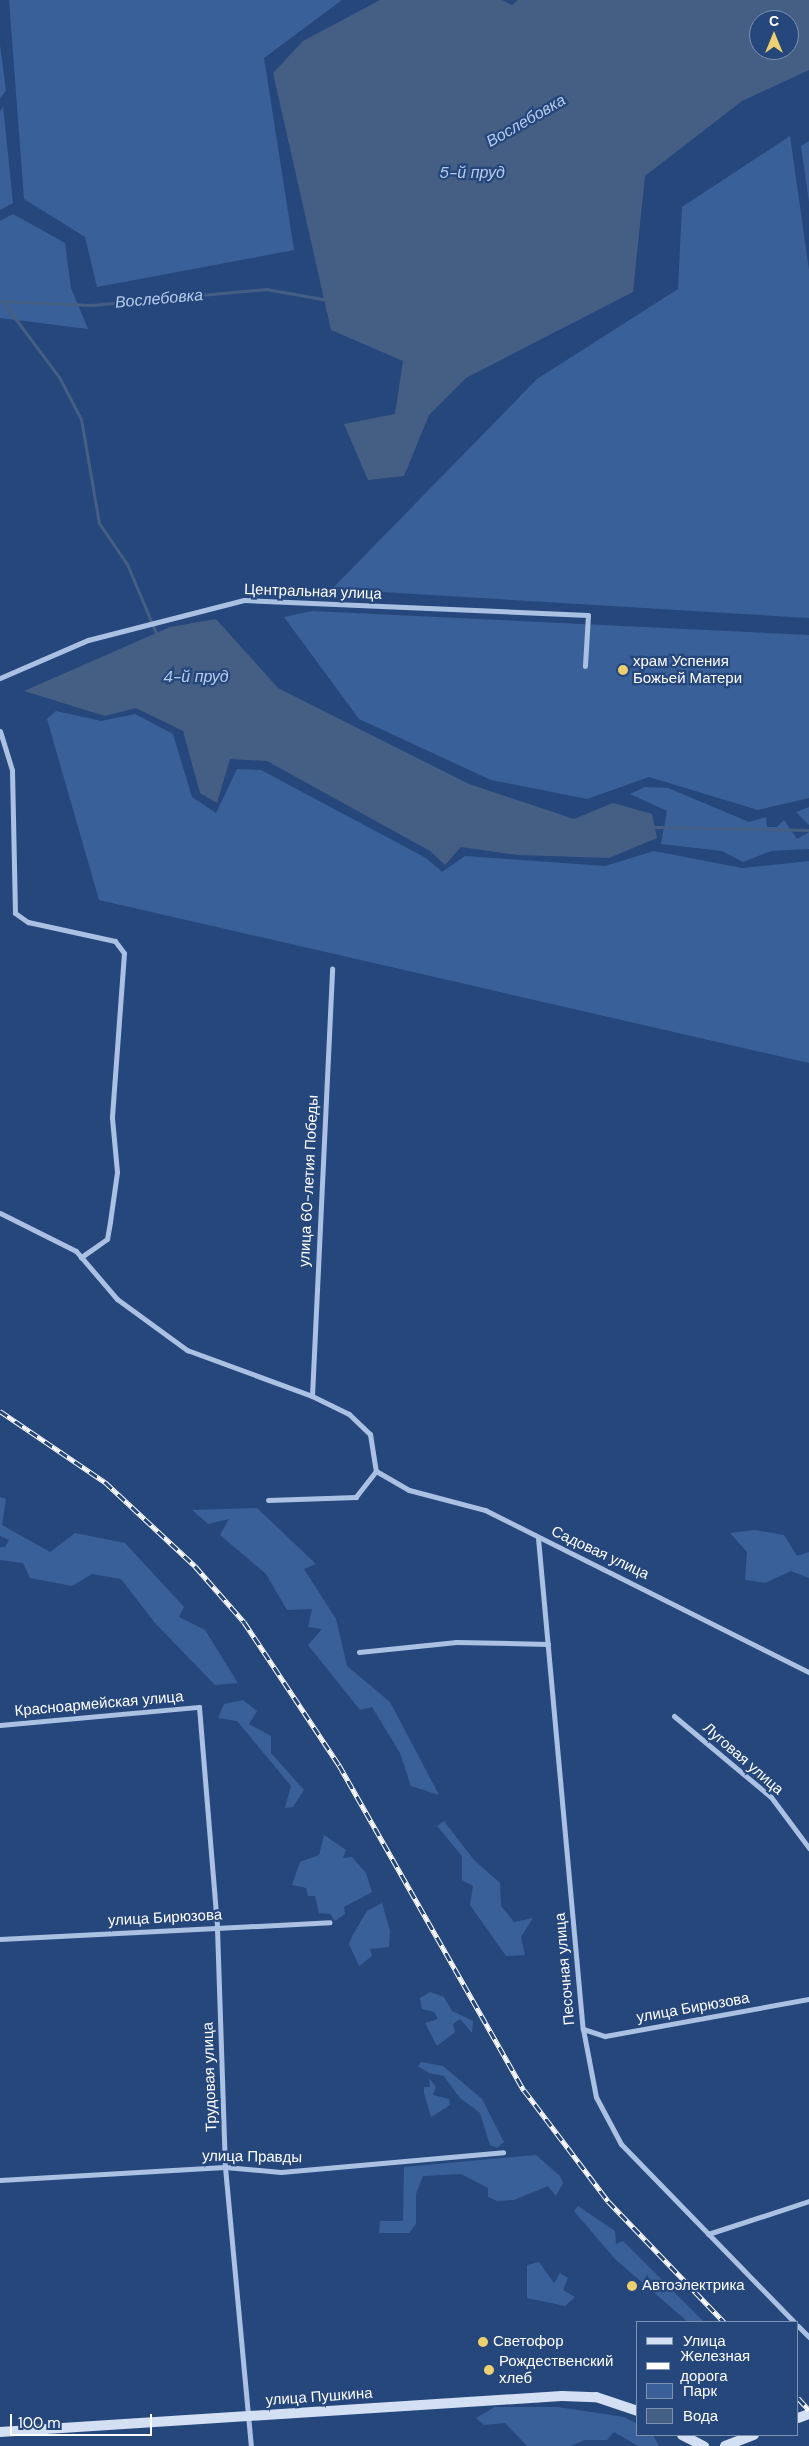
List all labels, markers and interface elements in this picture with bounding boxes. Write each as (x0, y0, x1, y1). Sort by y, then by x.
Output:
north arrow (749, 10, 799, 60)
text: С (769, 12, 779, 30)
water label: Вослебовка (483, 91, 569, 151)
water label: 5-й пруд (439, 163, 505, 183)
water label: Вослебовка (114, 286, 204, 312)
street label: Центральная улица (244, 581, 382, 603)
place label: храм Успения Божьей Матери (633, 652, 742, 687)
marker: храм Успения Божьей Матери (617, 664, 629, 676)
water label: 4-й пруд (163, 667, 229, 687)
street label: улица 60-летия Победы (296, 1095, 322, 1267)
street label: Садовая улица (548, 1522, 652, 1584)
street label: Красноармейская улица (14, 1688, 184, 1720)
street label: Луговая улица (699, 1719, 787, 1799)
street label: улица Бирюзова (107, 1906, 223, 1930)
street label: Песочная улица (551, 1912, 579, 2026)
street label: улица Бирюзова (635, 1989, 751, 2027)
street label: Трудовая улица (199, 2022, 221, 2132)
street label: улица Правды (202, 2147, 302, 2167)
place label: Автоэлектрика (642, 2277, 745, 2295)
marker: Автоэлектрика (626, 2280, 638, 2292)
legend (636, 2321, 799, 2436)
text: Улица (683, 2331, 726, 2351)
place label: Светофор (493, 2333, 564, 2351)
marker: Светофор (477, 2336, 489, 2348)
text: Железная дорога (680, 2346, 750, 2386)
place label: Рождественский хлеб (499, 2352, 613, 2387)
marker: Рождественский хлеб (483, 2364, 495, 2376)
text: Парк (683, 2381, 717, 2401)
street label: улица Пушкина (265, 2384, 373, 2410)
scale bar (12, 2404, 155, 2436)
text: Вода (683, 2406, 718, 2426)
text: 100 m (18, 2413, 61, 2433)

